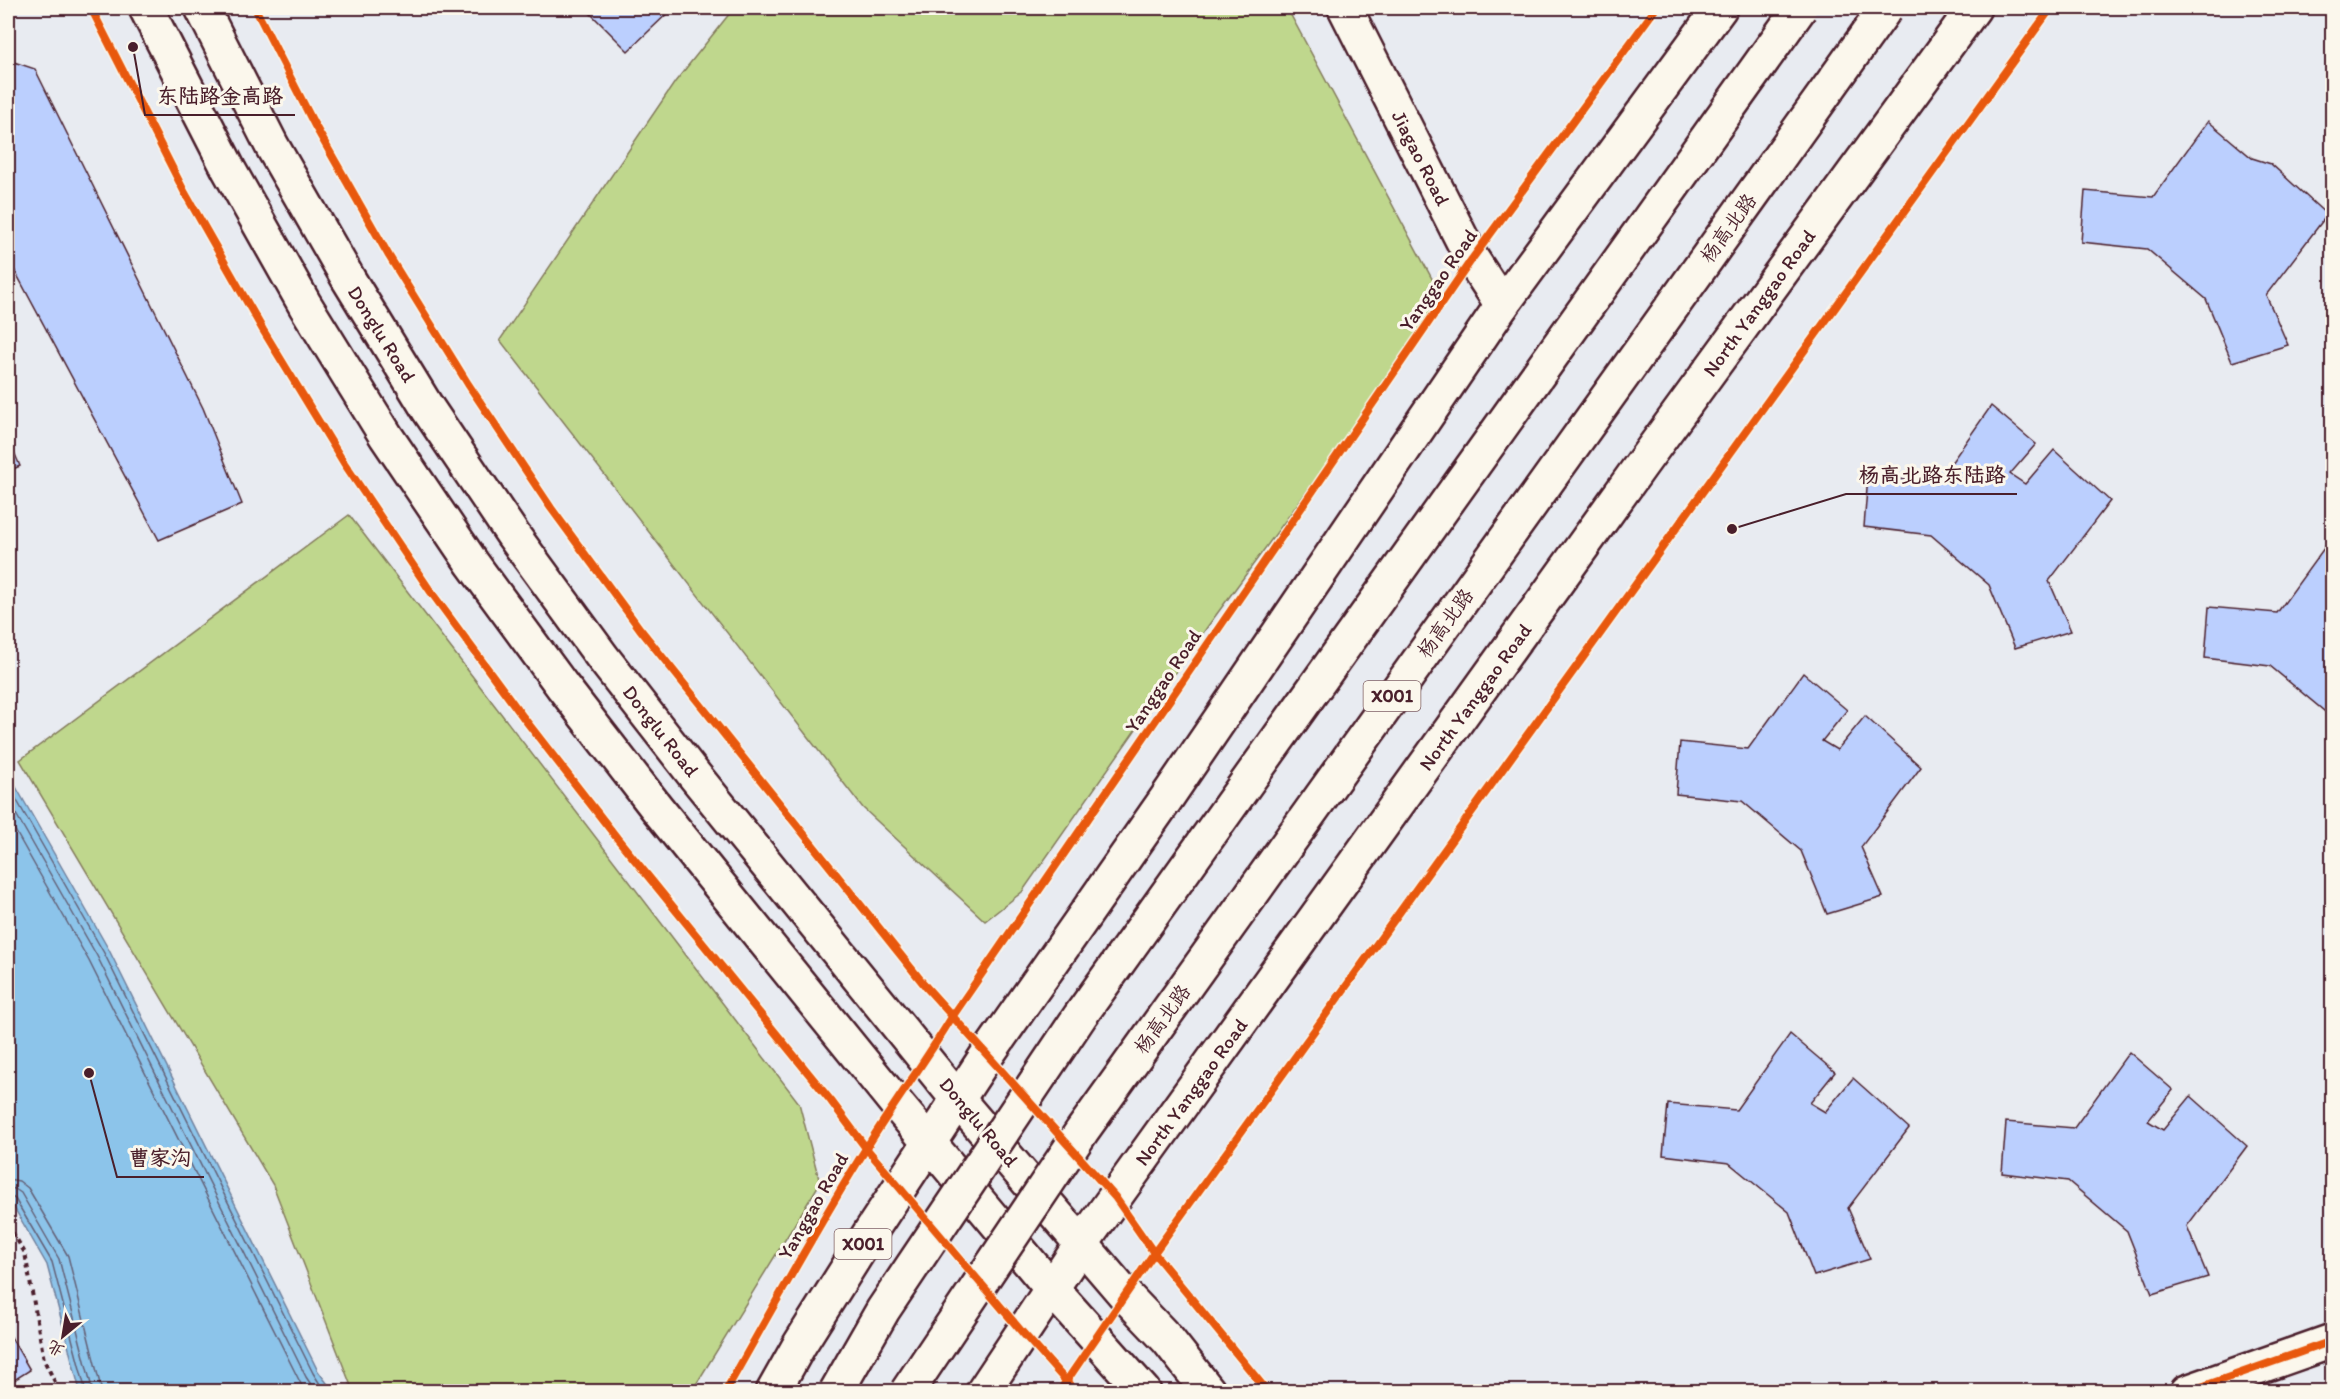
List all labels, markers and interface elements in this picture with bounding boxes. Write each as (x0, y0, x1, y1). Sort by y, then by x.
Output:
callout: 东陆路金高路 (145, 76, 295, 115)
text: 东陆路金高路 (157, 83, 283, 108)
street label: Jiagao Road (1387, 106, 1455, 210)
street label: 杨高北路 (1695, 188, 1762, 267)
street label: Yanggao Road (1394, 224, 1482, 336)
street label: North Yanggao Road (1698, 225, 1820, 381)
street label: Donglu Road (343, 281, 421, 387)
callout: 杨高北路东陆路 (1846, 455, 2017, 494)
text: 杨高北路东陆路 (1859, 462, 2006, 487)
street label: 杨高北路 (1412, 583, 1479, 662)
street label: North Yanggao Road (1414, 619, 1536, 775)
street label: Yanggao Road (1120, 625, 1206, 737)
street label: Donglu Road (618, 680, 704, 782)
road number: X001 (1364, 681, 1420, 711)
street label: 杨高北路 (1129, 979, 1196, 1058)
street label: North Yanggao Road (1130, 1014, 1252, 1170)
street label: Donglu Road (935, 1072, 1023, 1172)
callout: 曹家沟 (117, 1138, 204, 1177)
text: 曹家沟 (129, 1145, 192, 1170)
street label: Yanggao Road (773, 1148, 853, 1264)
road number: X001 (834, 1229, 892, 1259)
north arrow (33, 1306, 93, 1366)
text: 北 (44, 1336, 67, 1361)

